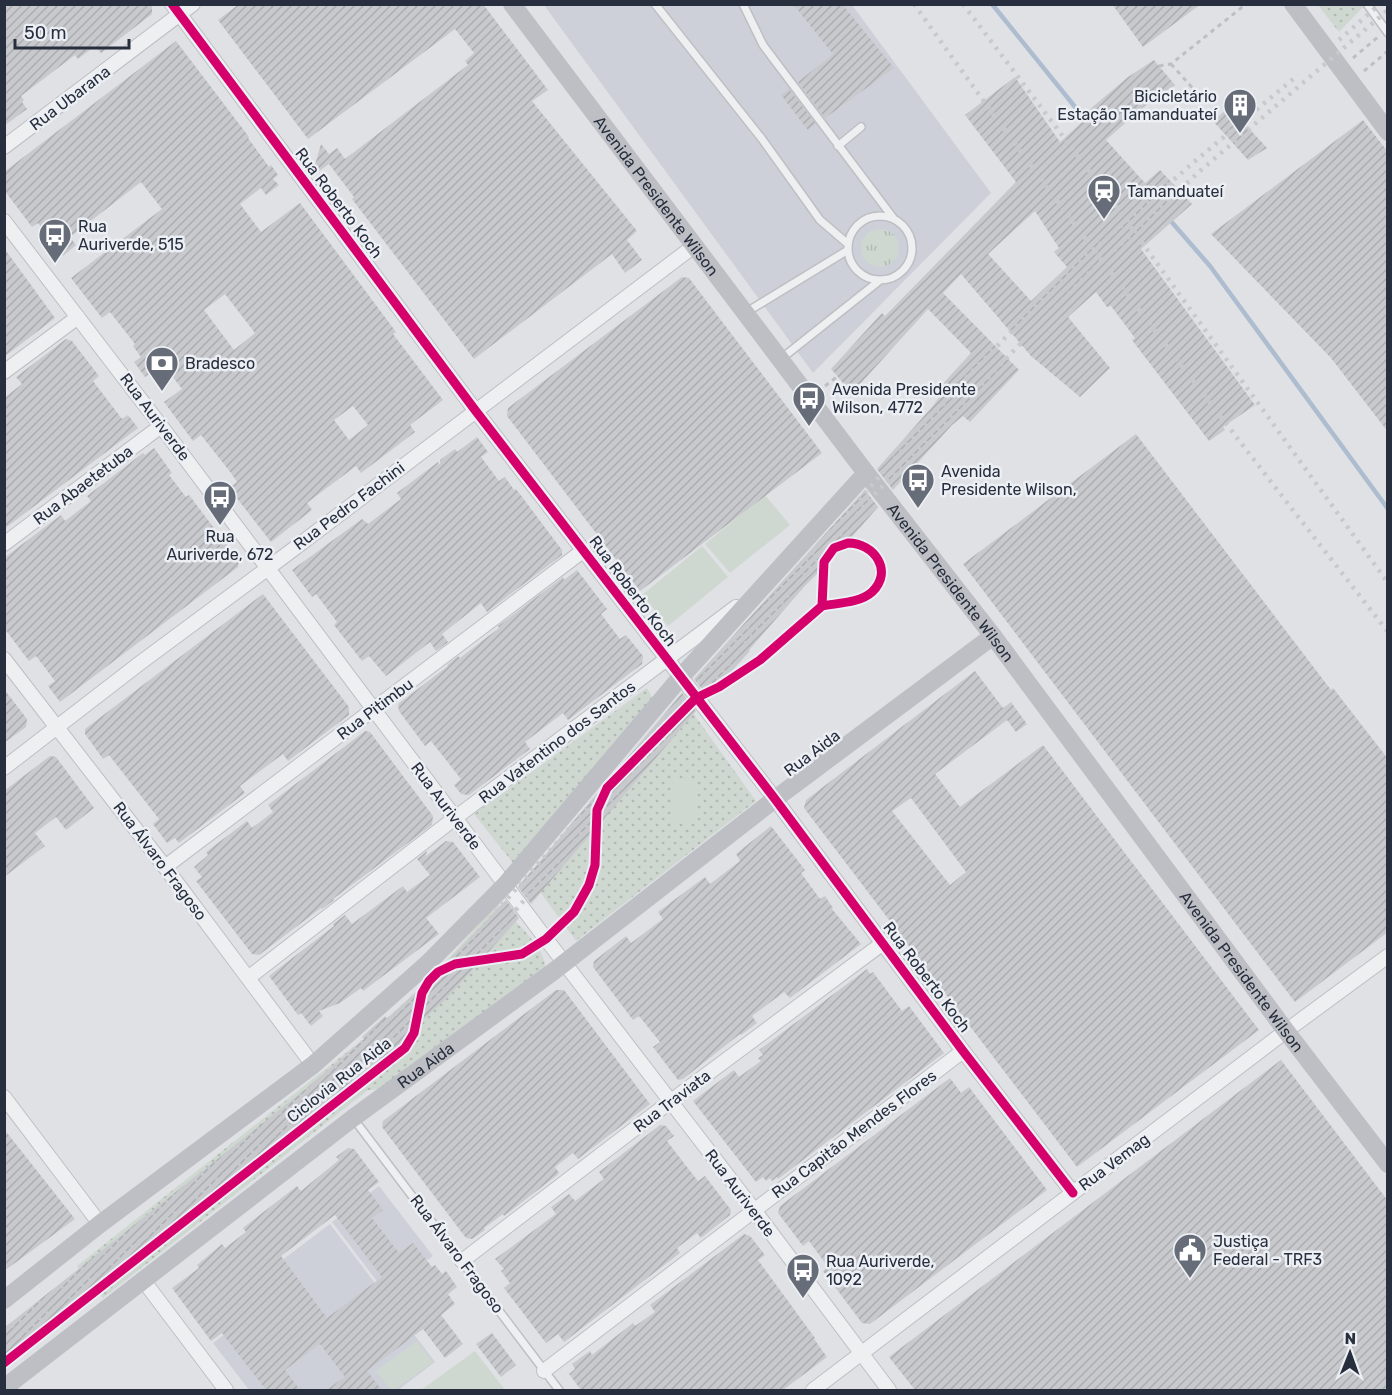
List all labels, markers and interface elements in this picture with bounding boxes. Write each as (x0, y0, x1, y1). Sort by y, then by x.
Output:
scale bar (15, 12, 129, 50)
text: 50 m (24, 22, 67, 44)
street label: Rua Ubarana (26, 62, 114, 134)
place label: Bicicletário Estação Tamanduateí (1057, 87, 1218, 124)
building icon: Bicicletário Estação Tamanduateí (1222, 87, 1258, 134)
street label: Avenida Presidente Wilson (590, 112, 723, 279)
street label: Rua Roberto Koch (291, 144, 387, 262)
station icon: Tamanduateí (1086, 173, 1122, 220)
place label: Tamanduateí (1127, 182, 1224, 201)
bus stop icon: Rua Auriverde, 515 (37, 217, 73, 264)
place label: Rua Auriverde, 515 (78, 217, 184, 254)
bank icon: Bradesco (144, 345, 180, 392)
place label: Bradesco (185, 354, 255, 373)
street label: Rua Auriverde (116, 370, 194, 464)
bus stop icon: Avenida Presidente Wilson, 4772 (791, 380, 827, 427)
place label: Avenida Presidente Wilson, 4772 (832, 380, 976, 417)
street label: Rua Abaetetuba (29, 441, 137, 529)
street label: Rua Pedro Fachini (290, 458, 408, 554)
bus stop icon: Avenida Presidente Wilson, (900, 462, 936, 509)
place label: Avenida Presidente Wilson, (941, 462, 1077, 499)
bus stop icon: Rua Auriverde, 672 (202, 479, 238, 526)
street label: Avenida Presidente Wilson (883, 499, 1018, 665)
place label: Rua Auriverde, 672 (167, 527, 273, 564)
street label: Rua Roberto Koch (585, 532, 681, 650)
street label: Rua Pitimbu (333, 674, 417, 744)
street label: Rua Vatentino dos Santos (475, 677, 639, 807)
street label: Rua Aida (780, 726, 844, 780)
street label: Rua Auriverde (407, 759, 485, 853)
street label: Rua Álvaro Fragoso (109, 798, 211, 924)
street label: Avenida Presidente Wilson (1176, 887, 1308, 1056)
street label: Rua Roberto Koch (879, 918, 975, 1036)
street label: Ciclovia Rua Aida (283, 1033, 395, 1127)
street label: Rua Aida (393, 1038, 457, 1092)
street label: Rua Traviata (630, 1066, 714, 1136)
street label: Rua Capitão Mendes Flores (768, 1066, 940, 1202)
street label: Rua Vemag (1075, 1129, 1153, 1195)
street label: Rua Auriverde (701, 1146, 779, 1240)
street label: Rua Álvaro Fragoso (406, 1191, 508, 1317)
public building icon: Justiça Federal - TRF3 (1172, 1232, 1208, 1279)
place label: Justiça Federal - TRF3 (1213, 1232, 1322, 1269)
bus stop icon: Rua Auriverde, 1092 (785, 1252, 821, 1299)
place label: Rua Auriverde, 1092 (826, 1252, 935, 1289)
north arrow (1320, 1323, 1380, 1383)
text: N (1344, 1329, 1356, 1348)

